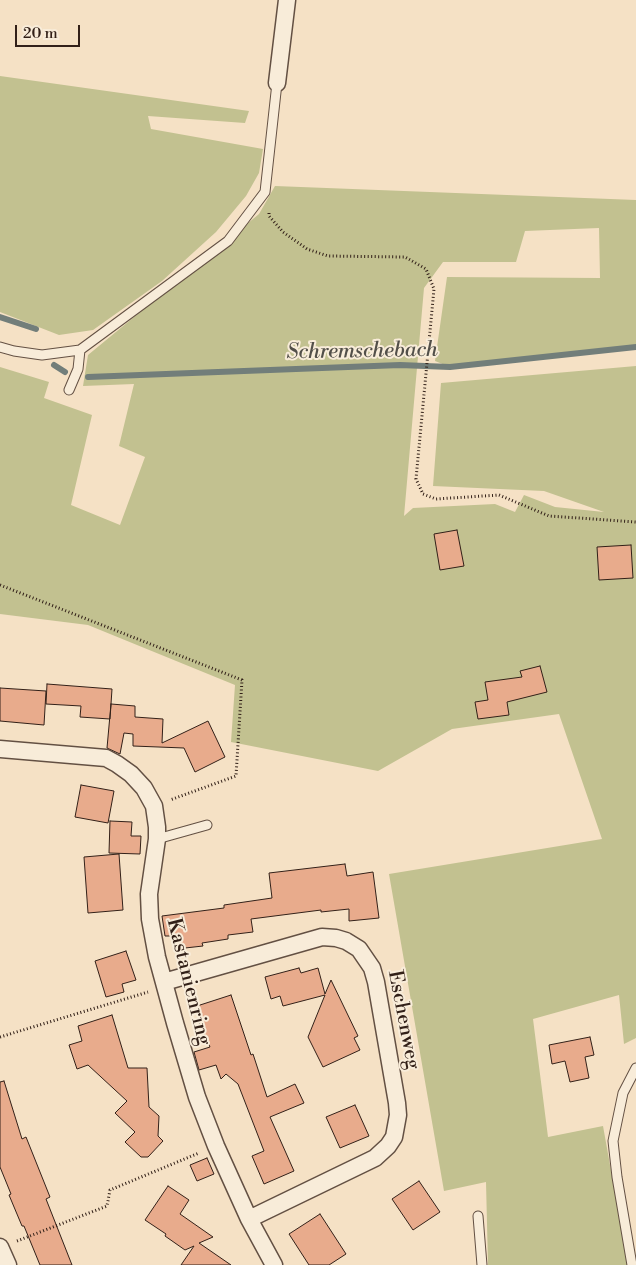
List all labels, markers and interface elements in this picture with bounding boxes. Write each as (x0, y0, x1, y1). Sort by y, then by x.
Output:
scale bar (18, 15, 82, 47)
text: 20 m (23, 24, 58, 43)
water label: Schremschebach (286, 338, 438, 366)
street label: Kastanienring (161, 916, 215, 1048)
street label: Eschenweg (382, 968, 424, 1072)

